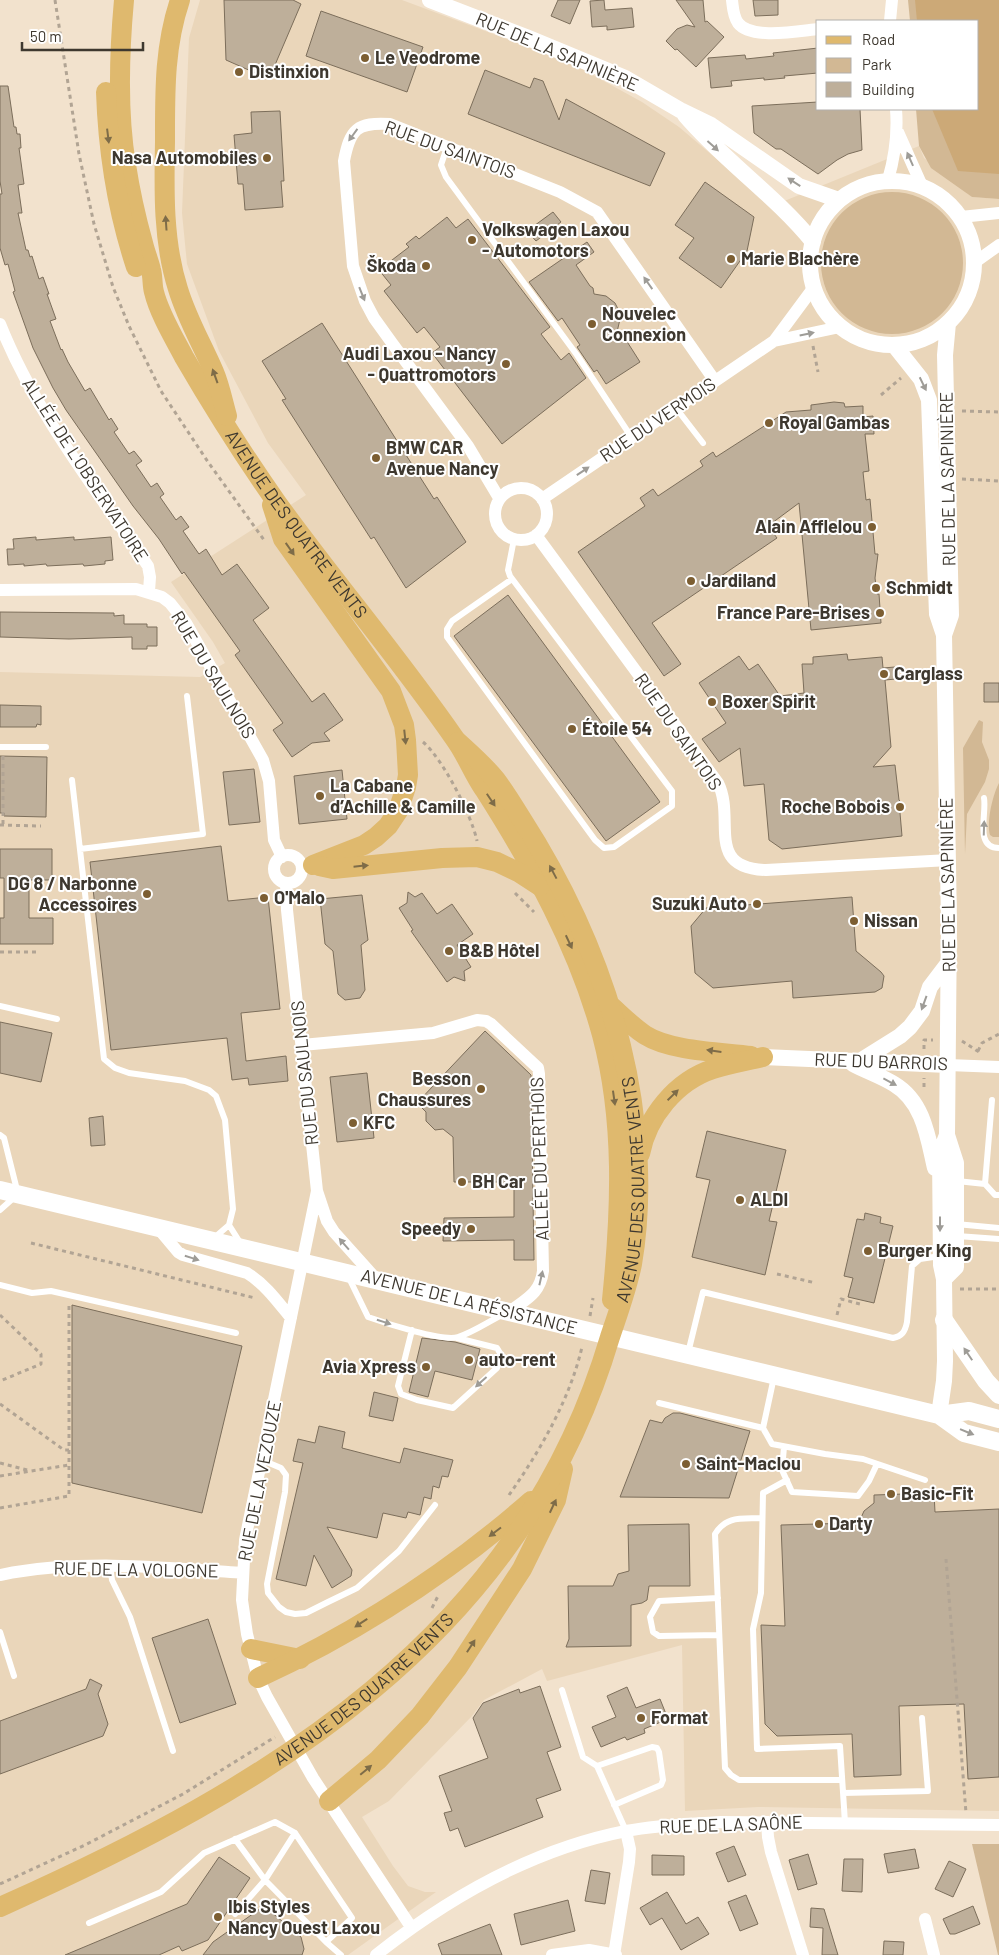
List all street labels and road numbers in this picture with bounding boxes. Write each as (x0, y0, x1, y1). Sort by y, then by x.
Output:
street label: RUE DE LA SAPINIÈRE (473, 7, 642, 95)
street label: RUE DU SAINTOIS (382, 115, 519, 183)
street label: RUE DU VERMOIS (595, 372, 720, 466)
street label: ALLÉE DE L'OBSERVATOIRE (18, 373, 154, 566)
street label: RUE DE LA SAPINIÈRE (934, 392, 960, 567)
street label: AVENUE DES QUATRE VENTS (221, 426, 373, 622)
street label: RUE DU SAULNOIS (167, 607, 261, 742)
street label: RUE DU SAINTOIS (630, 669, 727, 794)
street label: RUE DE LA SAPINIÈRE (934, 798, 960, 973)
street label: RUE DU SAULNOIS (285, 1000, 323, 1147)
street label: RUE DU BARROIS (814, 1048, 948, 1074)
street label: AVENUE DES QUATRE VENTS (610, 1075, 648, 1305)
street label: ALLÉE DU PERTHOIS (525, 1077, 553, 1241)
street label: AVENUE DE LA RÉSISTANCE (359, 1263, 580, 1339)
street label: RUE DE LA VEZOUZE (233, 1399, 285, 1563)
street label: RUE DE LA VOLOGNE (53, 1557, 219, 1581)
street label: AVENUE DES QUATRE VENTS (269, 1608, 458, 1770)
street label: RUE DE LA SAÔNE (659, 1811, 803, 1837)

